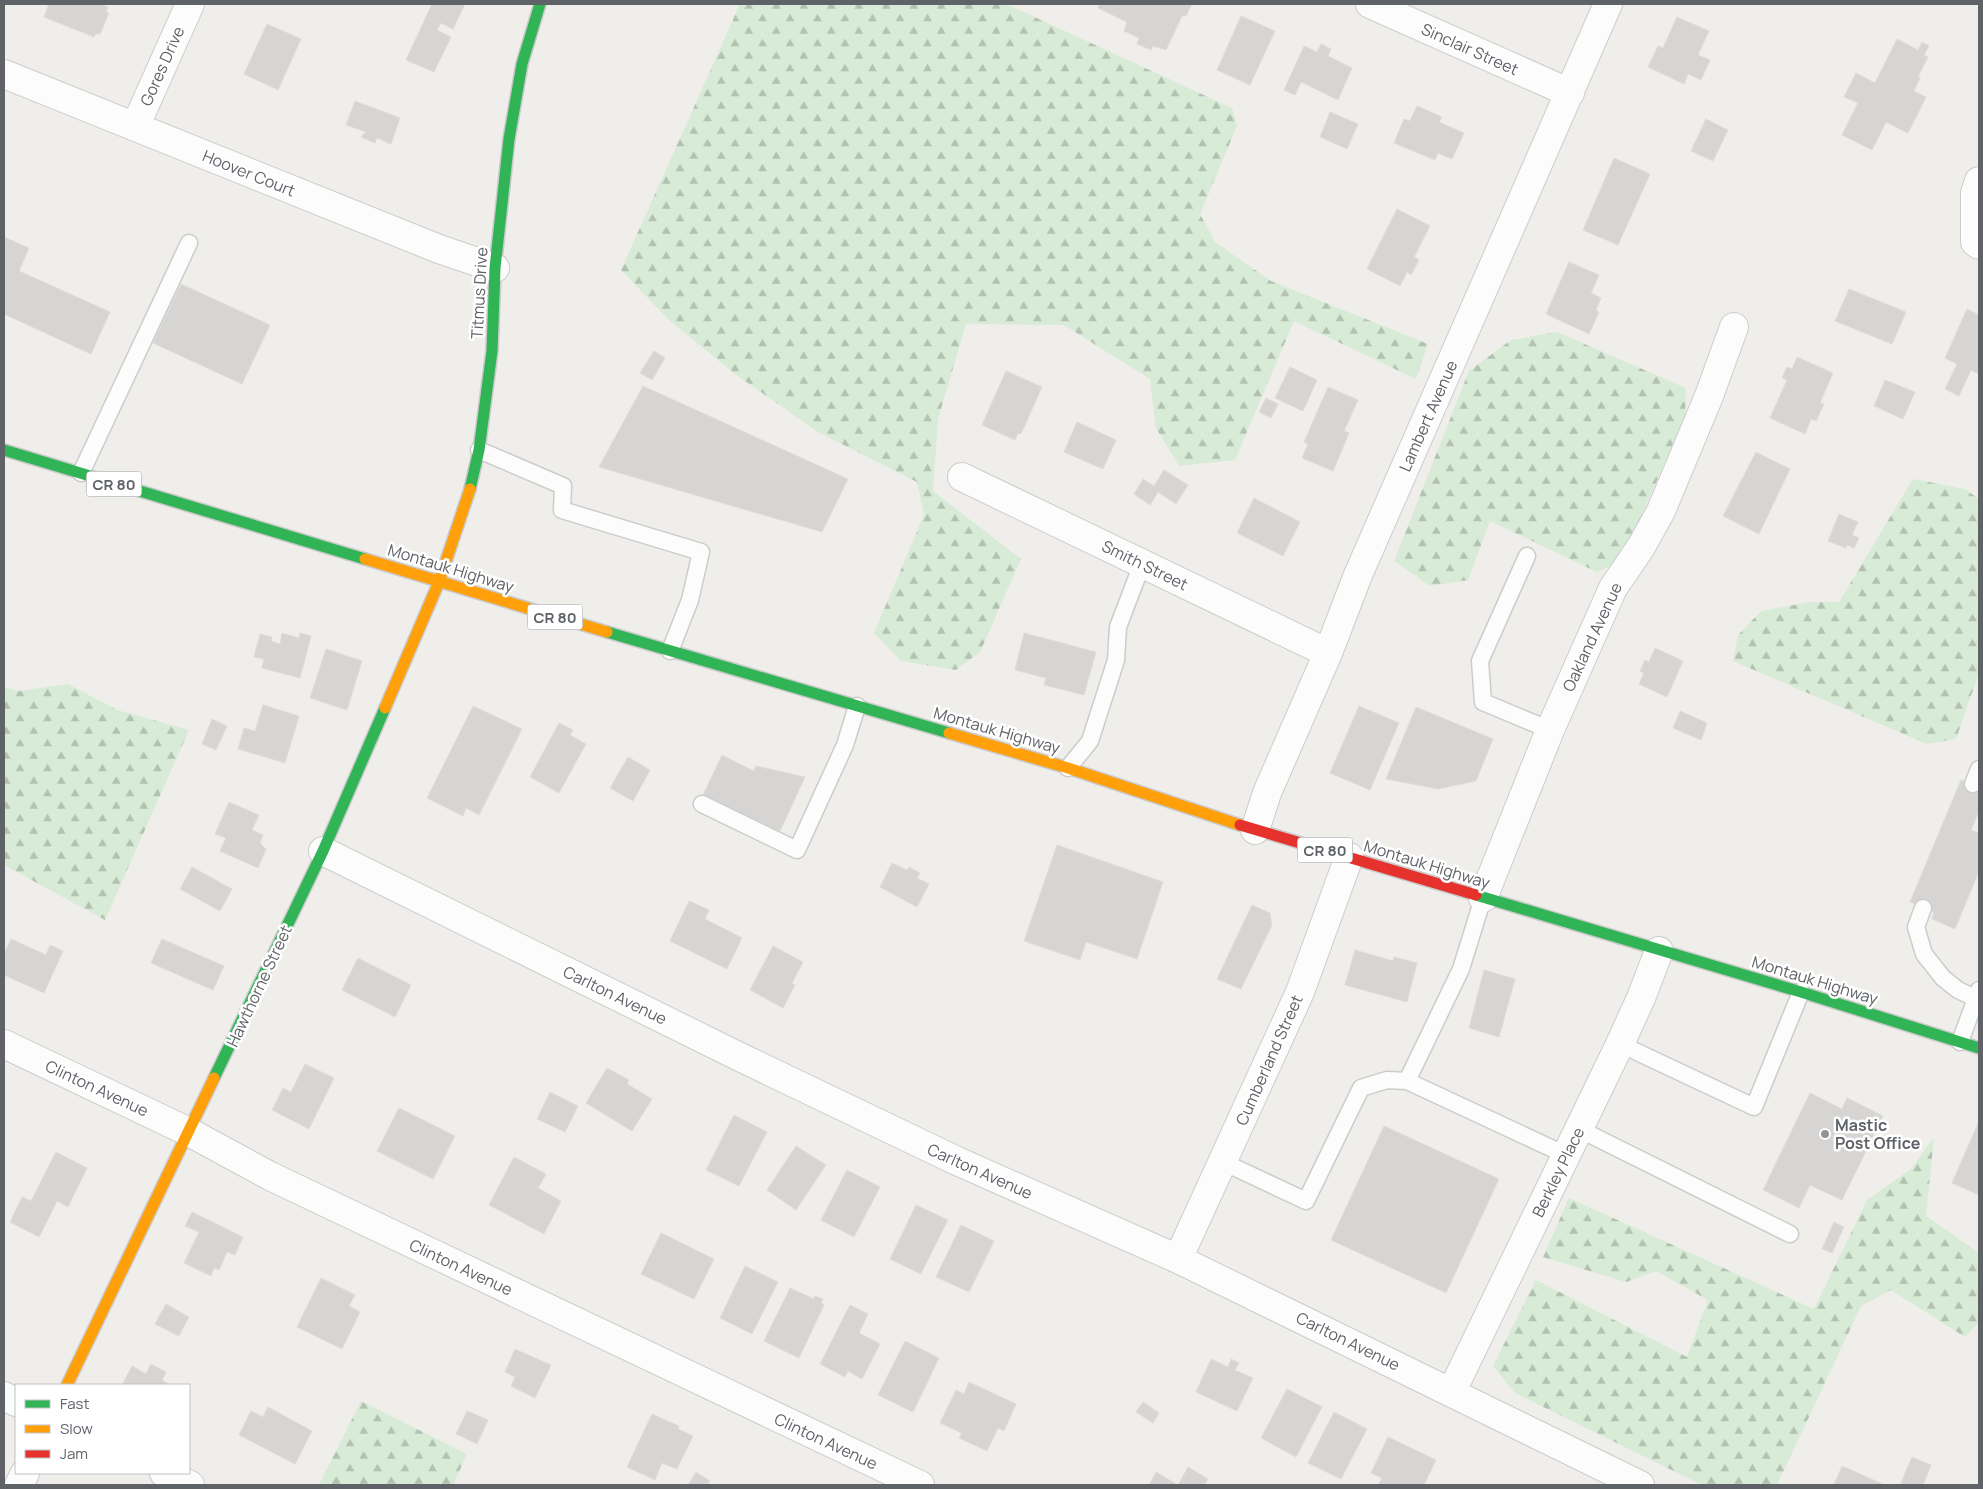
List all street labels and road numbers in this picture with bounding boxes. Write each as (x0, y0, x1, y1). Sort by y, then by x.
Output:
street label: Sinclair Street (1418, 18, 1522, 80)
street label: Gores Drive (135, 23, 189, 109)
street label: Hoover Court (199, 144, 299, 202)
street label: Titmus Drive (466, 247, 492, 339)
street label: Lambert Avenue (1394, 357, 1462, 475)
road number: CR 80 (86, 472, 142, 496)
street label: Smith Street (1098, 535, 1192, 595)
street label: Montauk Highway (385, 538, 517, 598)
street label: Oakland Avenue (1557, 579, 1627, 695)
road number: CR 80 (528, 604, 582, 630)
street label: Montauk Highway (931, 701, 1063, 759)
street label: Montauk Highway (1361, 834, 1493, 894)
road number: CR 80 (1298, 838, 1352, 862)
street label: Hawthorne Street (221, 922, 297, 1050)
street label: Montauk Highway (1749, 950, 1881, 1010)
street label: Carlton Avenue (559, 960, 671, 1030)
street label: Cumberland Street (1230, 991, 1308, 1129)
street label: Clinton Avenue (42, 1054, 152, 1122)
street label: Berkley Place (1527, 1123, 1589, 1221)
street label: Carlton Avenue (924, 1138, 1036, 1204)
street label: Clinton Avenue (406, 1233, 516, 1301)
street label: Carlton Avenue (1292, 1306, 1404, 1376)
street label: Clinton Avenue (771, 1407, 881, 1475)

